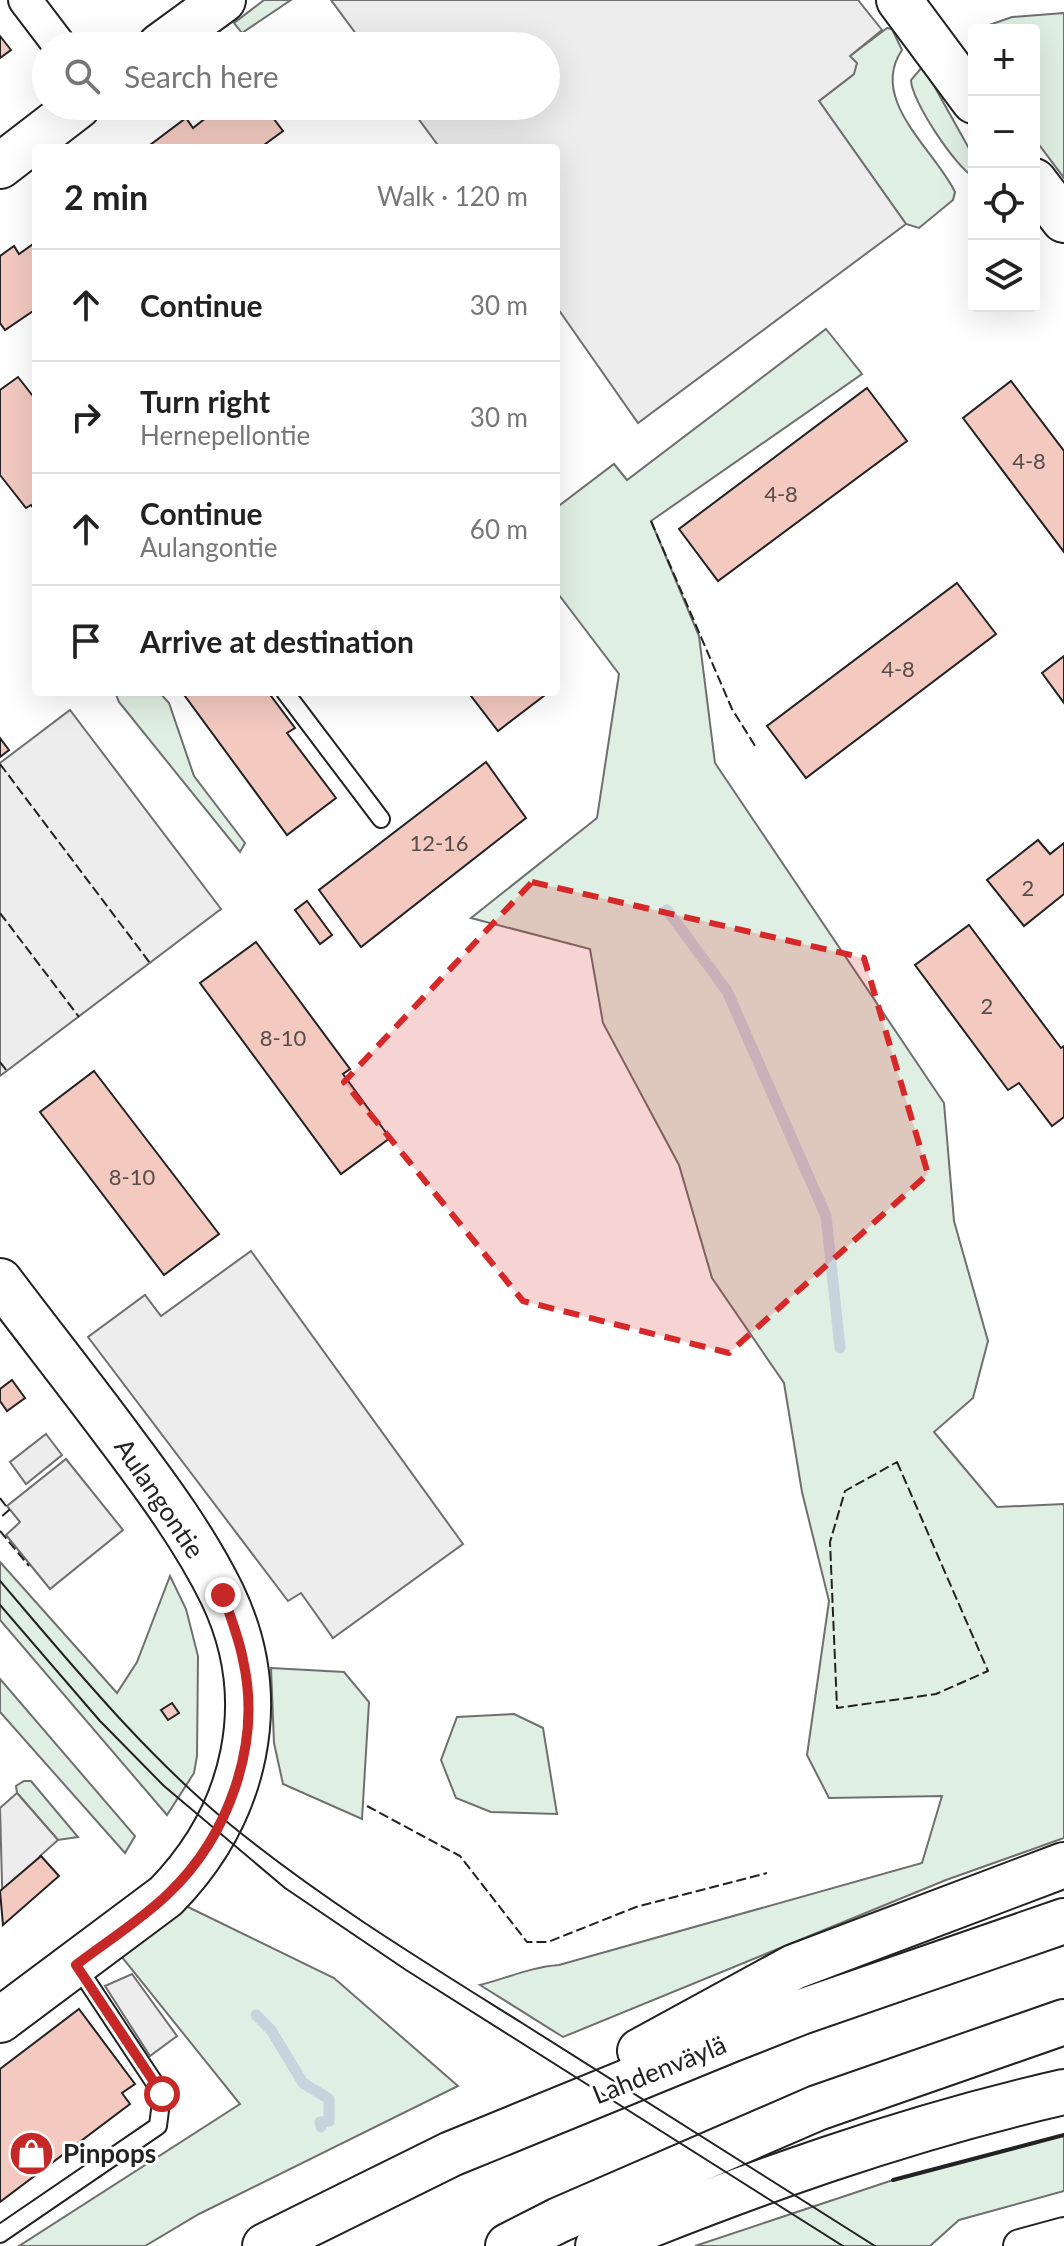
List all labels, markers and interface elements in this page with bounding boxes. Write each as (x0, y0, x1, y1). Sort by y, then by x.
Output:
map controls (968, 24, 1040, 312)
button: + (968, 24, 1040, 96)
search box (32, 32, 560, 120)
icon: search (60, 54, 104, 98)
text: Search here (124, 58, 279, 94)
button: − (968, 96, 1040, 168)
button: locate (968, 168, 1040, 240)
text: 2 min (64, 176, 148, 217)
text: Walk · 120 m (377, 180, 528, 212)
button: layers (968, 240, 1040, 312)
icon: ahead (64, 283, 108, 327)
text: Continue (140, 287, 263, 323)
text: 30 m (470, 289, 528, 321)
text: Turn right (140, 383, 270, 419)
icon: right (64, 395, 108, 439)
text: 30 m (470, 401, 528, 433)
text: Hernepellontie (140, 419, 310, 451)
house number: 4-8 (1012, 447, 1046, 474)
house number: 4-8 (764, 480, 798, 507)
text: Continue (140, 495, 263, 531)
icon: ahead (64, 507, 108, 551)
text: 60 m (470, 513, 528, 545)
text: Aulangontie (140, 531, 277, 563)
icon: arrive (64, 619, 108, 663)
text: Arrive at destination (140, 623, 414, 659)
house number: 4-8 (881, 655, 915, 682)
house number: 12-16 (409, 829, 469, 856)
house number: 2 (1022, 874, 1034, 901)
house number: 2 (981, 992, 993, 1019)
house number: 8-10 (260, 1024, 306, 1051)
house number: 8-10 (109, 1163, 155, 1190)
street label: Aulangontie (108, 1432, 212, 1564)
route end (205, 1577, 241, 1613)
street label: Lahdenväylä (587, 2028, 731, 2110)
route start (144, 2076, 180, 2112)
shop icon: Pinpops (8, 2129, 56, 2177)
place label: Pinpops (63, 2137, 156, 2169)

